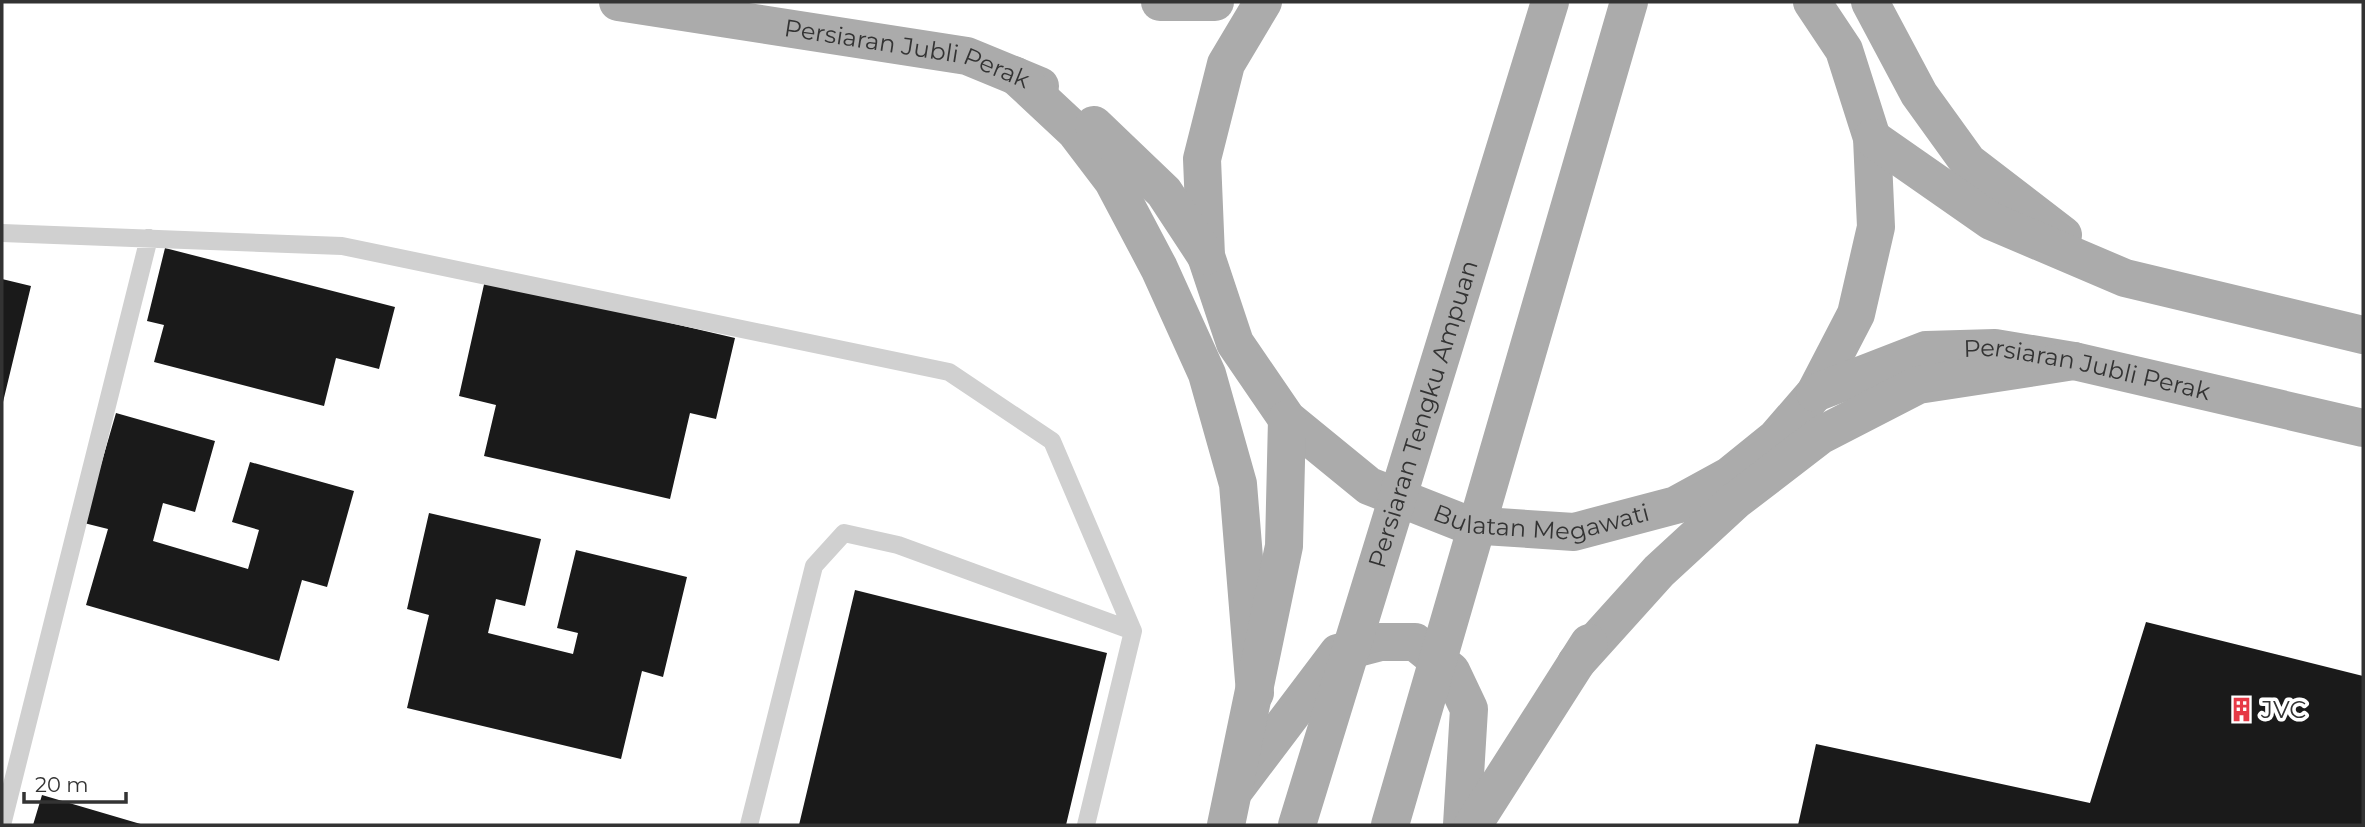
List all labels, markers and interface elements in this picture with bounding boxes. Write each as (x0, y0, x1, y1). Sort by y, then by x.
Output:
street label: Persiaran Jubli Perak (782, 13, 1035, 94)
street label: Persiaran Tengku Ampuan (1362, 256, 1484, 571)
street label: Persiaran Jubli Perak (1963, 333, 2214, 406)
street label: Bulatan Megawati (1429, 498, 1652, 547)
place label: JVC (2260, 695, 2306, 724)
building icon: JVC (2227, 696, 2255, 724)
scale bar (24, 760, 126, 804)
text: 20 m (35, 772, 89, 797)

